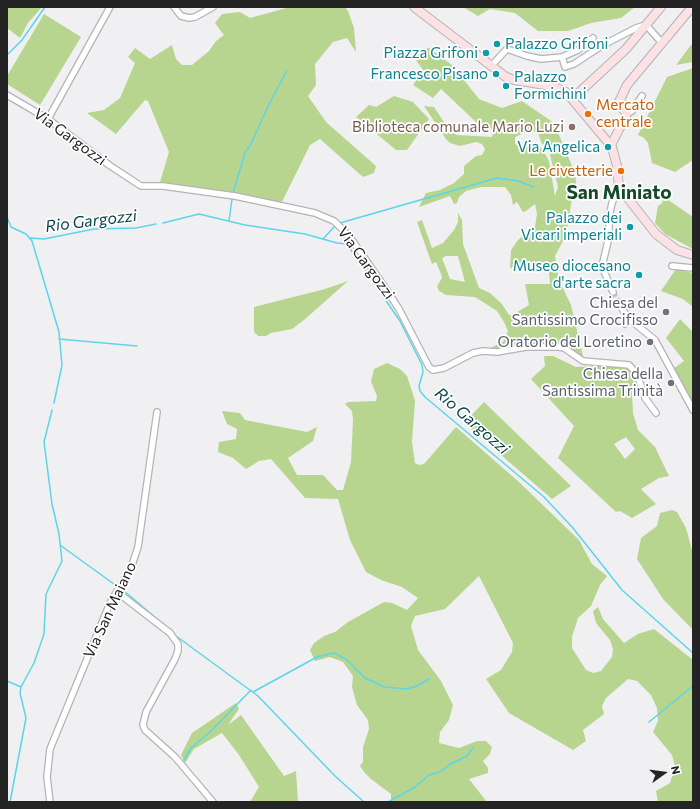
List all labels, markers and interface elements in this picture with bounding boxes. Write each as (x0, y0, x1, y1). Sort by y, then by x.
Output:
place label: Palazzo Grifoni (505, 35, 608, 53)
marker: Palazzo Grifoni (492, 39, 502, 49)
place label: Piazza Grifoni (383, 44, 478, 62)
marker: Piazza Grifoni (481, 48, 491, 58)
place label: Francesco Pisano (370, 65, 488, 83)
place label: Palazzo Formichini (514, 68, 586, 103)
marker: Francesco Pisano (491, 69, 501, 79)
marker: Palazzo Formichini (501, 81, 511, 91)
place label: Mercato centrale (596, 96, 654, 131)
street label: Via Gargozzi (30, 105, 110, 169)
marker: Mercato centrale (583, 109, 593, 119)
place label: Biblioteca comunale Mario Luzi (352, 118, 564, 136)
marker: Biblioteca comunale Mario Luzi (567, 122, 577, 132)
place label: Via Angelica (517, 138, 600, 156)
marker: Via Angelica (603, 142, 613, 152)
place label: Le civetterie (529, 162, 613, 180)
marker: Le civetterie (616, 166, 626, 176)
district label: San Miniato (566, 182, 672, 204)
water label: Rio Gargozzi (44, 206, 138, 236)
place label: Palazzo dei Vicari imperiali (521, 209, 622, 244)
marker: Palazzo dei Vicari imperiali (625, 222, 635, 232)
street label: Via Gargozzi (334, 223, 398, 303)
place label: Museo diocesano d'arte sacra (513, 257, 631, 292)
marker: Museo diocesano d'arte sacra (634, 270, 644, 280)
place label: Chiesa del Santissimo Crocifisso (512, 294, 658, 329)
marker: Chiesa del Santissimo Crocifisso (661, 307, 671, 317)
place label: Oratorio del Loretino (497, 333, 642, 351)
marker: Oratorio del Loretino (645, 337, 655, 347)
place label: Chiesa della Santissima Trinità (542, 365, 663, 400)
marker: Chiesa della Santissima Trinità (666, 378, 676, 388)
water label: Rio Gargozzi (431, 384, 513, 458)
street label: Via San Maiano (80, 559, 140, 661)
north arrow (644, 753, 684, 793)
text: N (669, 764, 683, 776)

